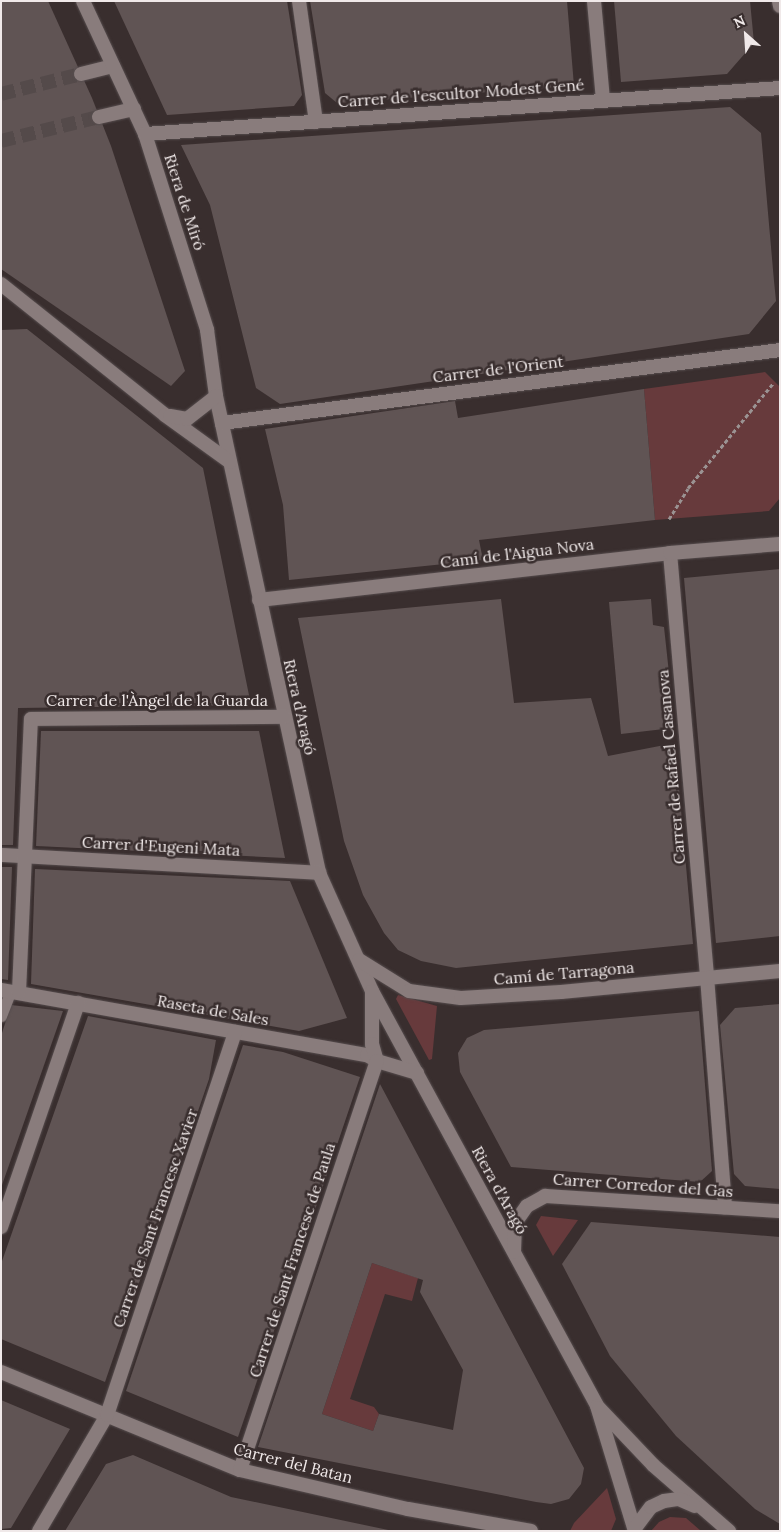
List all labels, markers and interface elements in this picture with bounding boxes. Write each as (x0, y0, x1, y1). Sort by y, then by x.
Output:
north arrow (721, 10, 771, 60)
text: N (731, 11, 748, 32)
street label: Carrer de l'escultor Modest Gené (337, 75, 585, 111)
street label: Riera de Miró (160, 151, 210, 253)
street label: Carrer de l'Orient (431, 351, 565, 387)
street label: Camí de l'Aigua Nova (439, 534, 595, 572)
street label: Riera d'Aragó (280, 657, 320, 757)
street label: Carrer de Rafael Casanova (653, 669, 689, 865)
street label: Carrer de l'Àngel de la Guarda (46, 690, 268, 710)
street label: Carrer d'Eugeni Mata (81, 832, 241, 860)
street label: Camí de Tarragona (493, 957, 635, 989)
street label: Raseta de Sales (156, 991, 270, 1029)
street label: Carrer de Sant Francesc Xavier (108, 1106, 202, 1330)
street label: Carrer de Sant Francesc de Paula (245, 1140, 339, 1380)
street label: Riera d'Aragó (468, 1143, 532, 1237)
street label: Carrer Corredor del Gas (552, 1169, 734, 1201)
street label: Carrer del Batan (231, 1439, 355, 1487)

